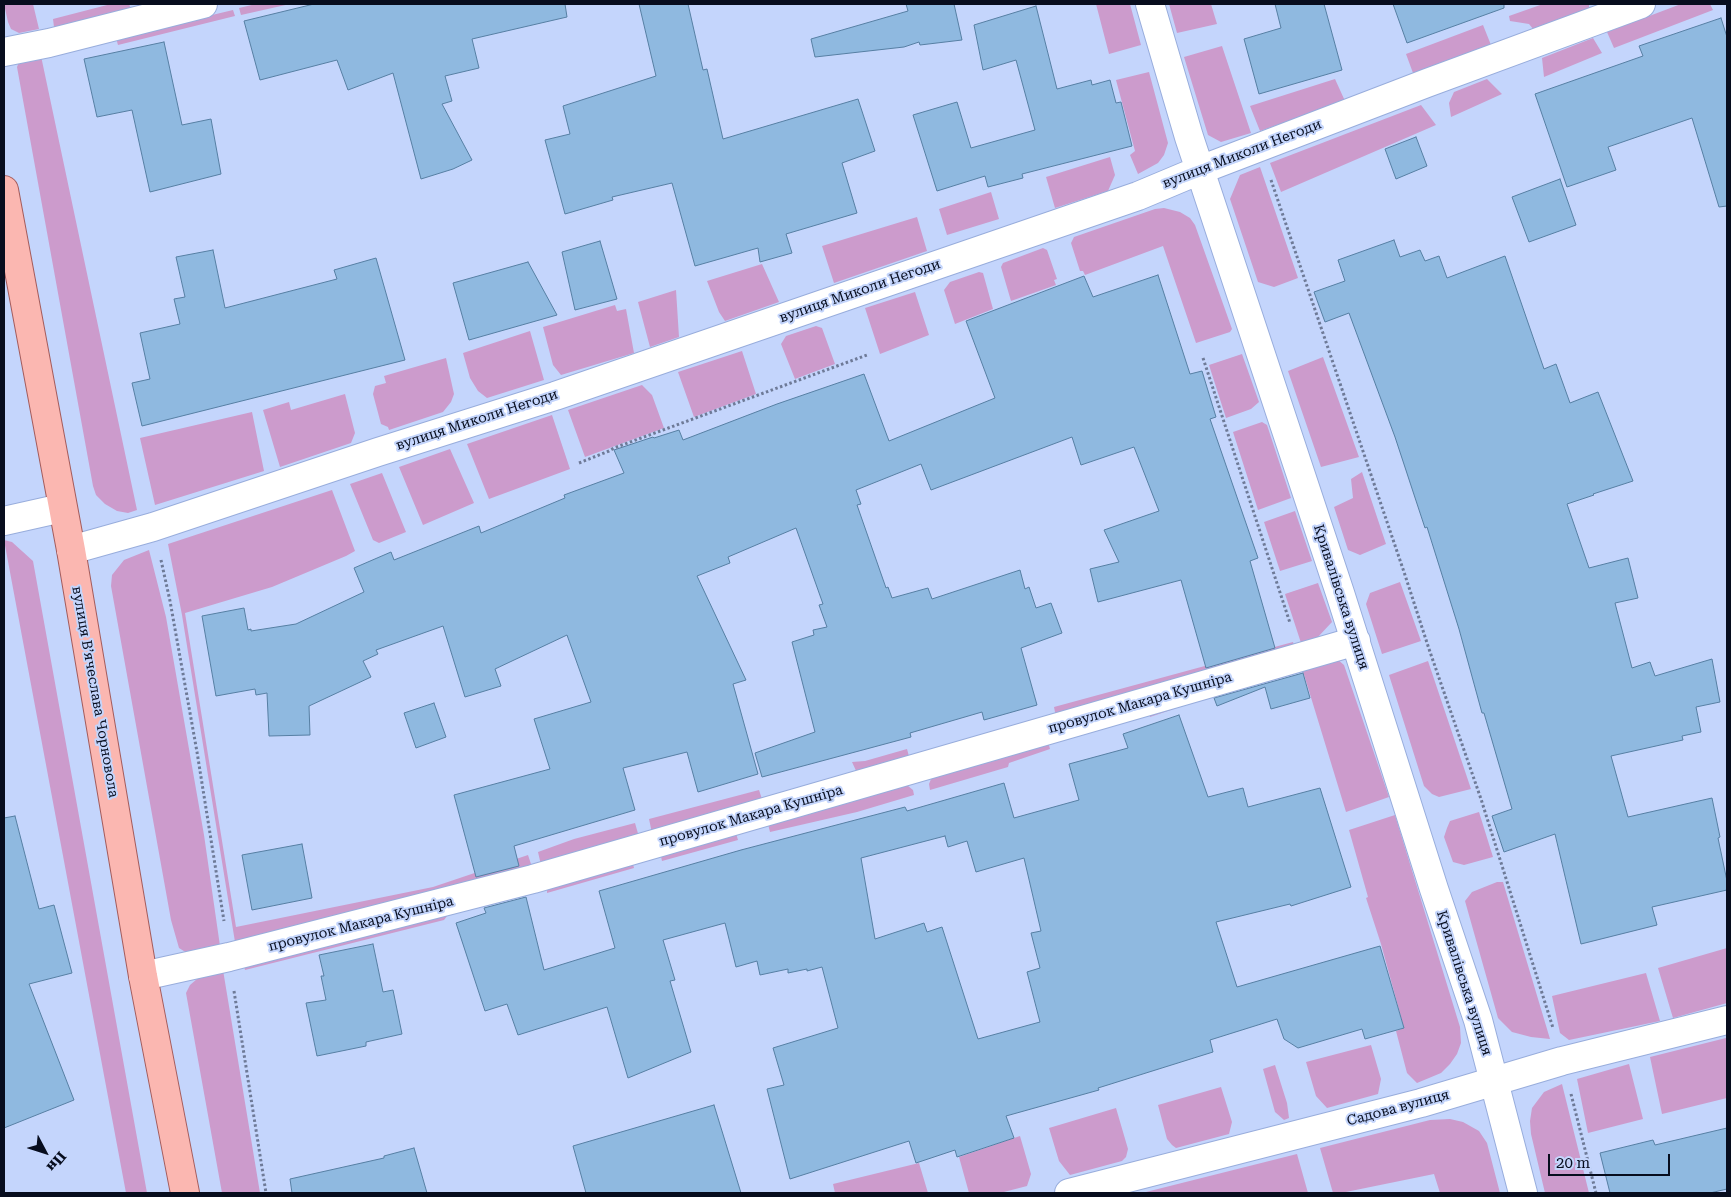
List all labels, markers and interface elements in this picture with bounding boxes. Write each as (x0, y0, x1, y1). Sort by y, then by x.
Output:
street label: вулиця Миколи Негоди (1160, 116, 1324, 192)
street label: вулиця Миколи Негоди (777, 256, 943, 326)
street label: вулиця Миколи Негоди (394, 386, 560, 454)
street label: Кривалівська вулиця (1310, 522, 1372, 672)
street label: вулиця Вʼячеслава Чорновола (68, 585, 122, 799)
street label: провулок Макара Кушніра (1046, 669, 1234, 737)
street label: провулок Макара Кушніра (657, 782, 845, 850)
street label: провулок Макара Кушніра (267, 893, 455, 955)
street label: Кривалівська вулиця (1433, 908, 1495, 1058)
street label: Садова вулиця (1345, 1086, 1451, 1130)
north arrow (20, 1127, 70, 1177)
scale bar (1551, 1144, 1674, 1176)
text: Пн (44, 1148, 69, 1175)
text: 20 m (1556, 1154, 1590, 1172)

